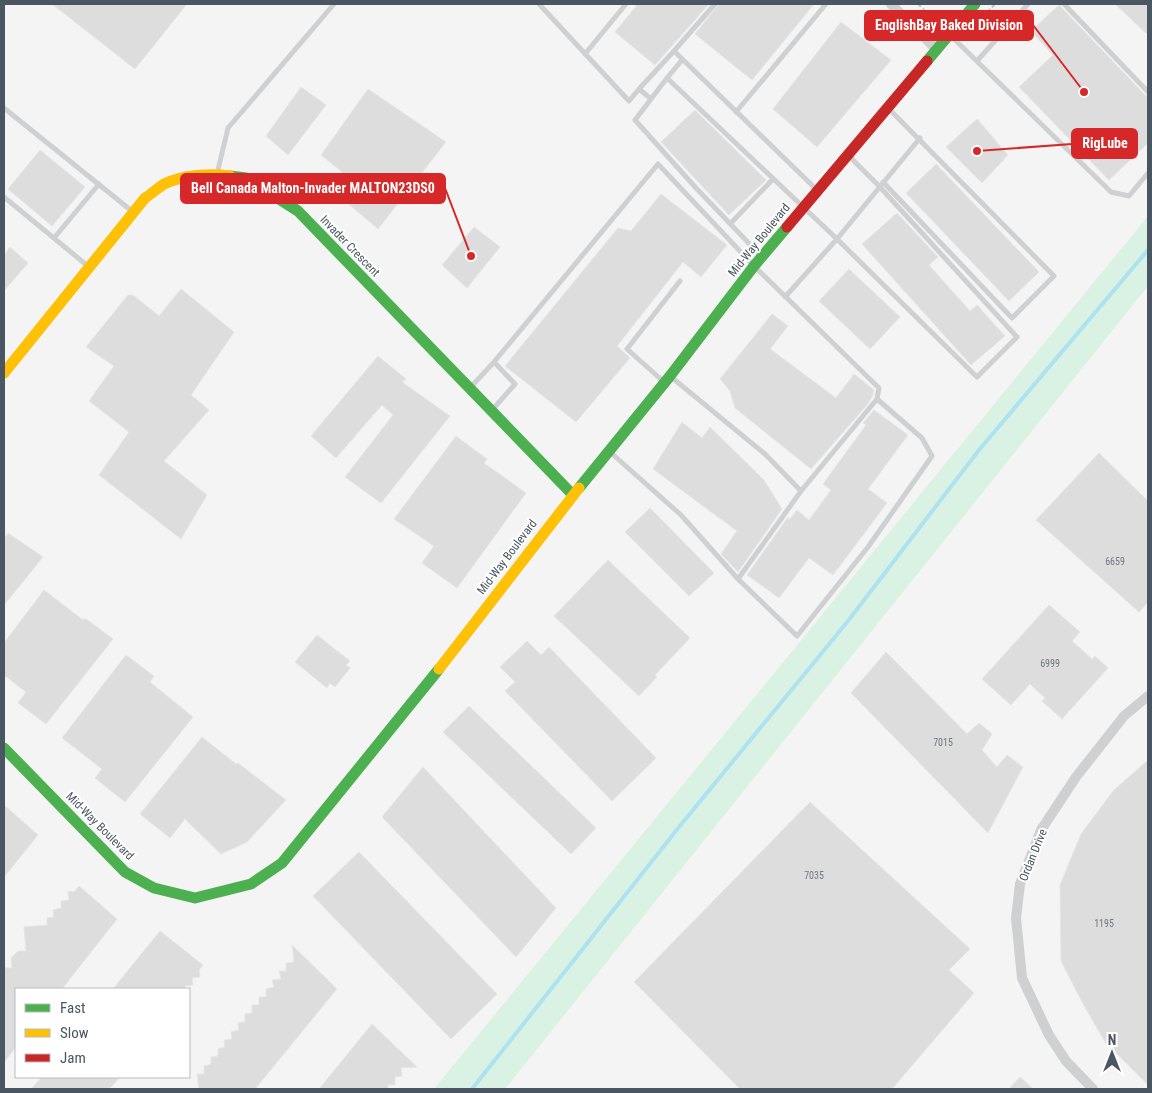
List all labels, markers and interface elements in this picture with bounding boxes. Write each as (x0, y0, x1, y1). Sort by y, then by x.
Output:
callout: EnglishBay Baked Division (865, 11, 1033, 40)
text: EnglishBay Baked Division (875, 17, 1023, 33)
callout: RigLube (1072, 129, 1137, 158)
text: RigLube (1082, 135, 1128, 151)
callout: Bell Canada Malton-Invader MALTON23DS0 (181, 174, 445, 203)
text: Bell Canada Malton-Invader MALTON23DS0 (191, 180, 435, 196)
street label: Mid-Way Boulevard (725, 201, 793, 279)
street label: Invader Crescent (317, 213, 383, 280)
street label: Mid-Way Boulevard (474, 517, 540, 597)
house number: 6659 (1105, 556, 1125, 567)
house number: 6999 (1040, 658, 1060, 669)
house number: 7015 (933, 737, 953, 748)
street label: Mid-Way Boulevard (63, 789, 137, 863)
street label: Ordan Drive (1016, 827, 1050, 883)
house number: 7035 (804, 870, 824, 881)
house number: 1195 (1094, 918, 1114, 929)
legend (15, 988, 190, 1078)
text: Fast (60, 999, 85, 1017)
text: Slow (60, 1024, 89, 1042)
north arrow (1087, 1028, 1137, 1078)
text: N (1108, 1032, 1116, 1048)
text: Jam (60, 1049, 86, 1067)

